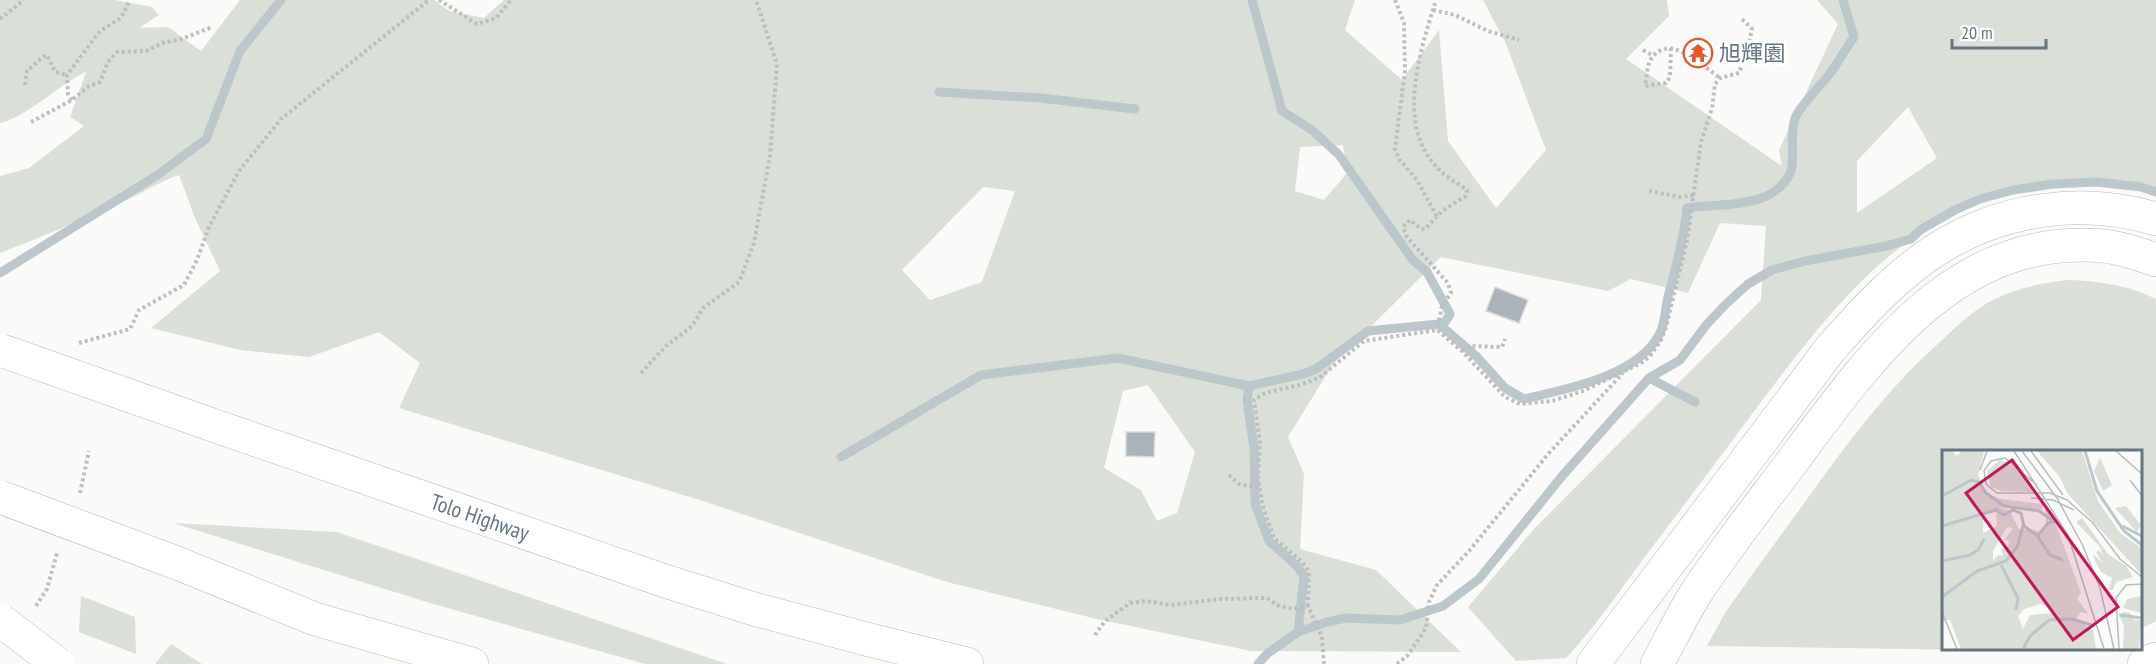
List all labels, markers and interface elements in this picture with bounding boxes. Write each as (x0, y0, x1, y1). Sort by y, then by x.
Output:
scale bar (1952, 12, 2046, 50)
text: 20 m (1961, 21, 1993, 44)
temple icon: 旭輝園 (1682, 37, 1714, 69)
place label: 旭輝園 (1719, 39, 1785, 67)
inset map (1942, 450, 2141, 649)
street label: Tolo Highway (427, 487, 534, 547)

